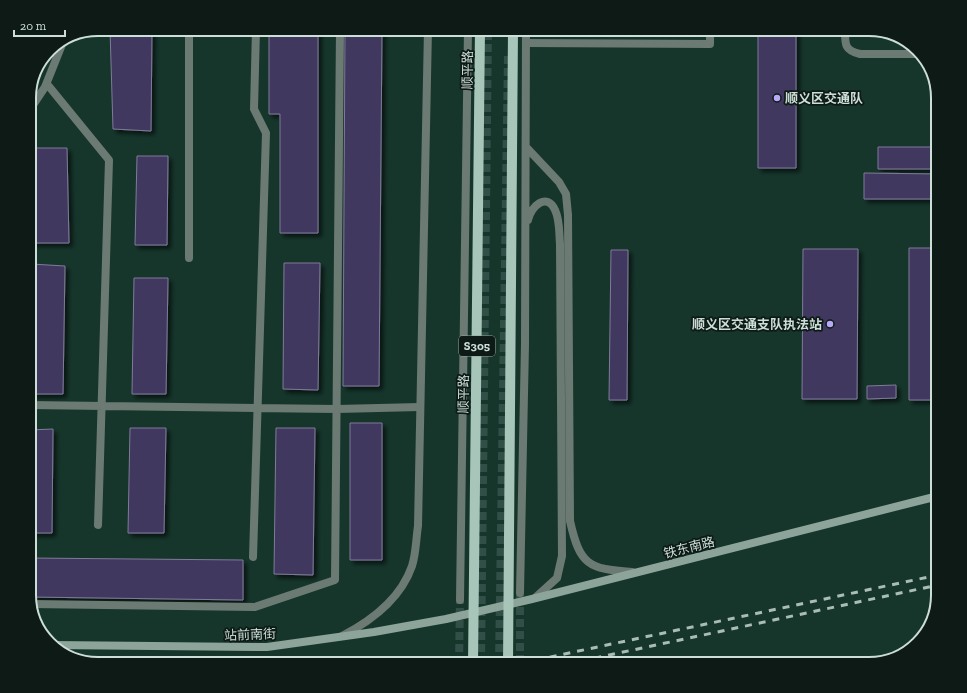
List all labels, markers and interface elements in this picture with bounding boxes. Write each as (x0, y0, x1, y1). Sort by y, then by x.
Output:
scale bar (14, 12, 65, 38)
text: 20 m (20, 19, 47, 33)
street label: 顺平路 (460, 50, 475, 90)
place label: 顺义区交通队 (785, 91, 863, 106)
marker: 顺义区交通队 (772, 93, 782, 103)
place label: 顺义区交通支队执法站 (692, 317, 822, 332)
marker: 顺义区交通支队执法站 (825, 319, 835, 329)
road number: S305 (459, 336, 495, 356)
street label: 顺平路 (456, 374, 471, 414)
street label: 铁东南路 (662, 534, 716, 561)
street label: 站前南街 (224, 626, 276, 643)

